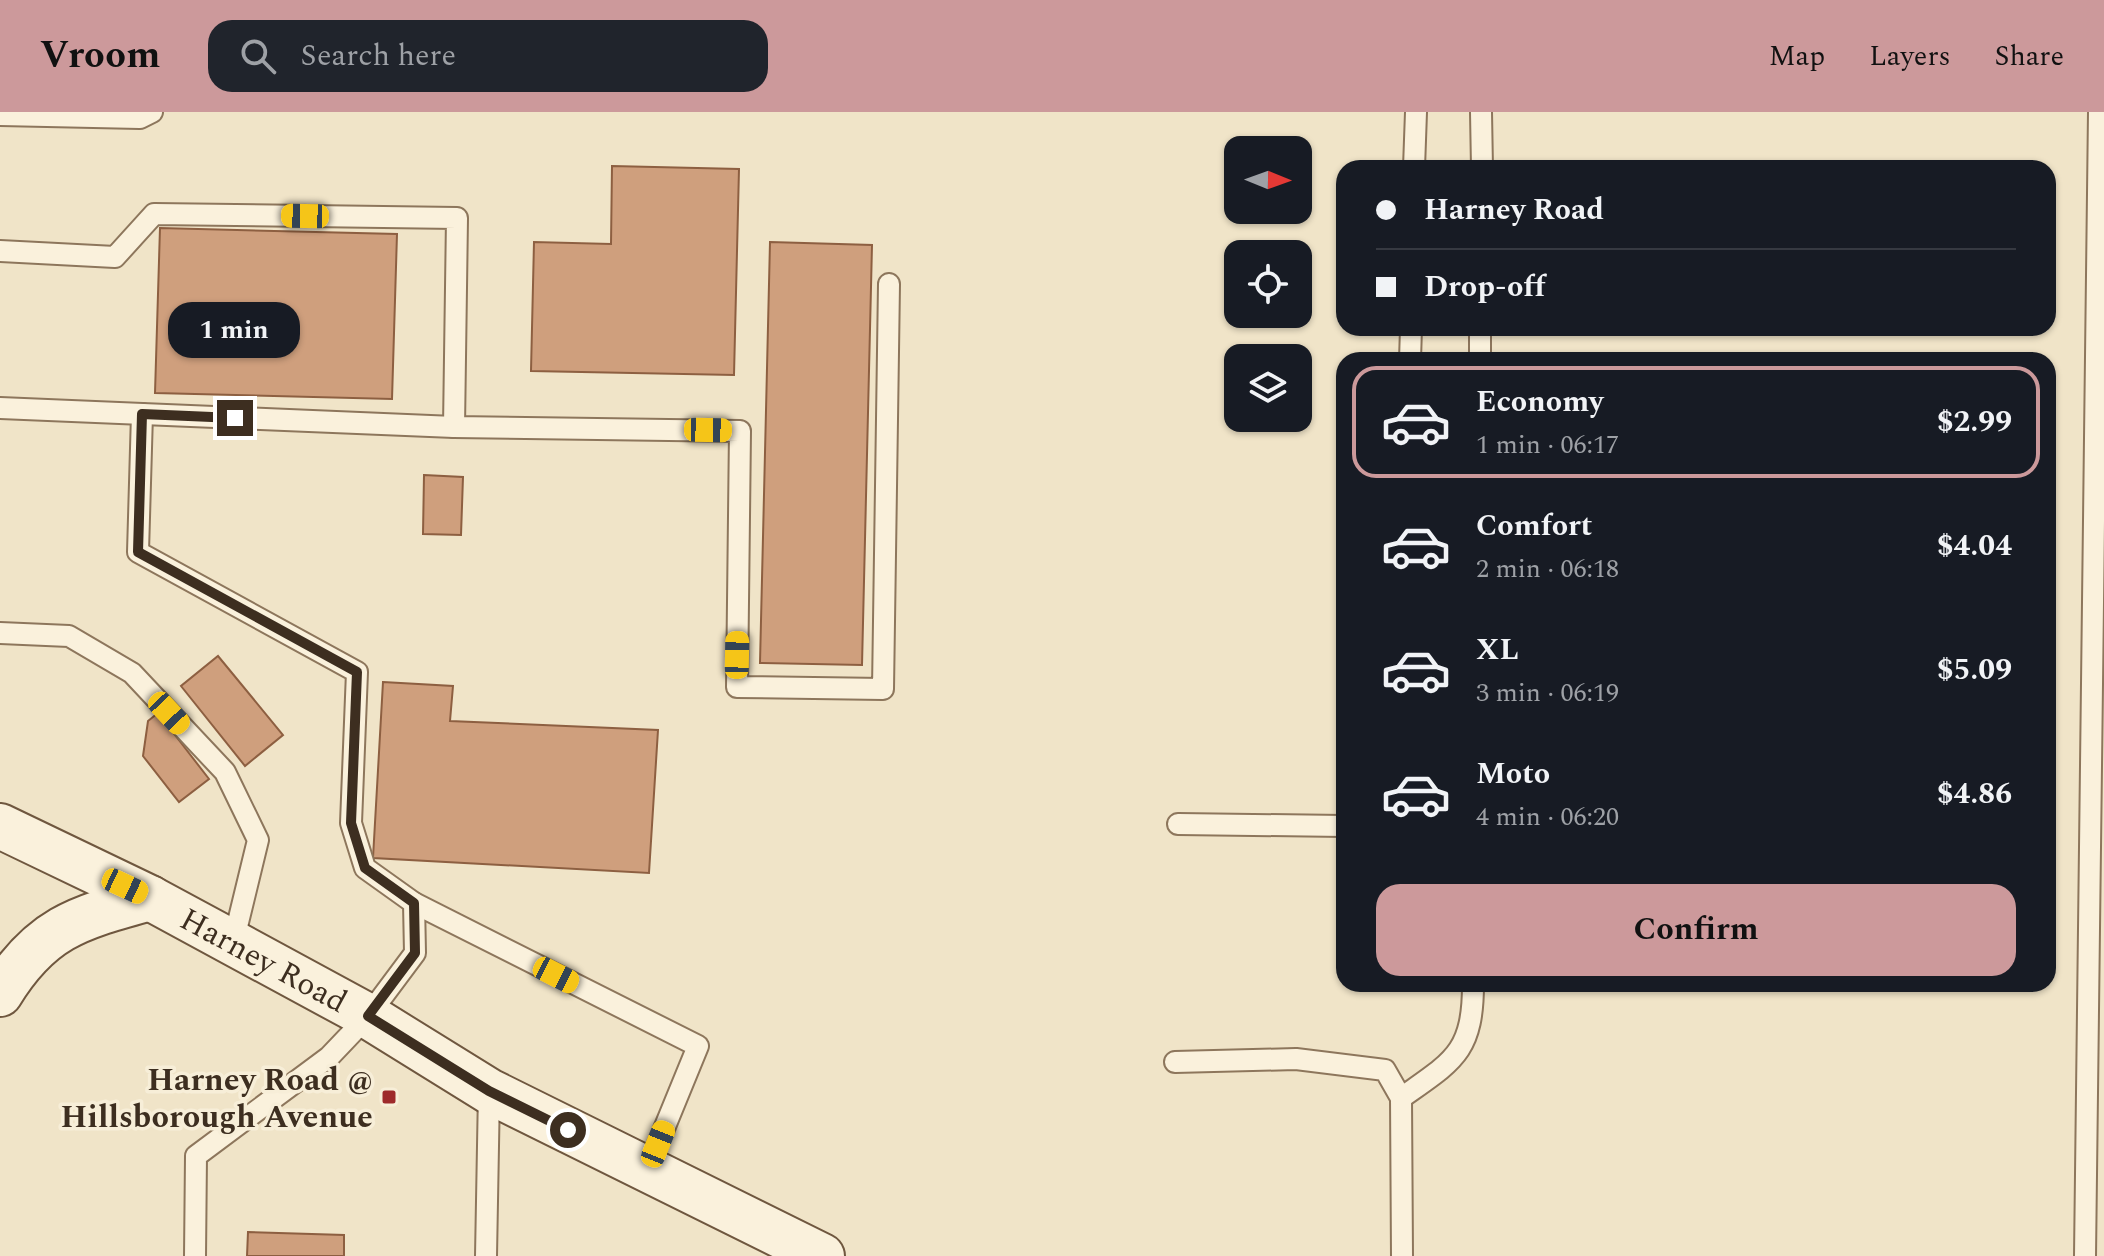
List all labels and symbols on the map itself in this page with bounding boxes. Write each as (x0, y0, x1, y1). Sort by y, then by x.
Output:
north arrow (1224, 136, 1312, 224)
car (281, 204, 329, 228)
callout: 1 min (169, 302, 301, 358)
route end (217, 400, 253, 436)
car (684, 418, 732, 442)
car (725, 631, 749, 679)
car (144, 687, 194, 739)
car (98, 865, 152, 907)
street label: Harney Road (171, 896, 356, 1026)
car (529, 953, 583, 997)
place label: Harney Road @ Hillsborough Avenue (61, 1056, 373, 1142)
marker: Harney Road @ Hillsborough Avenue (380, 1088, 398, 1106)
route start (550, 1112, 586, 1148)
car (638, 1117, 678, 1171)

